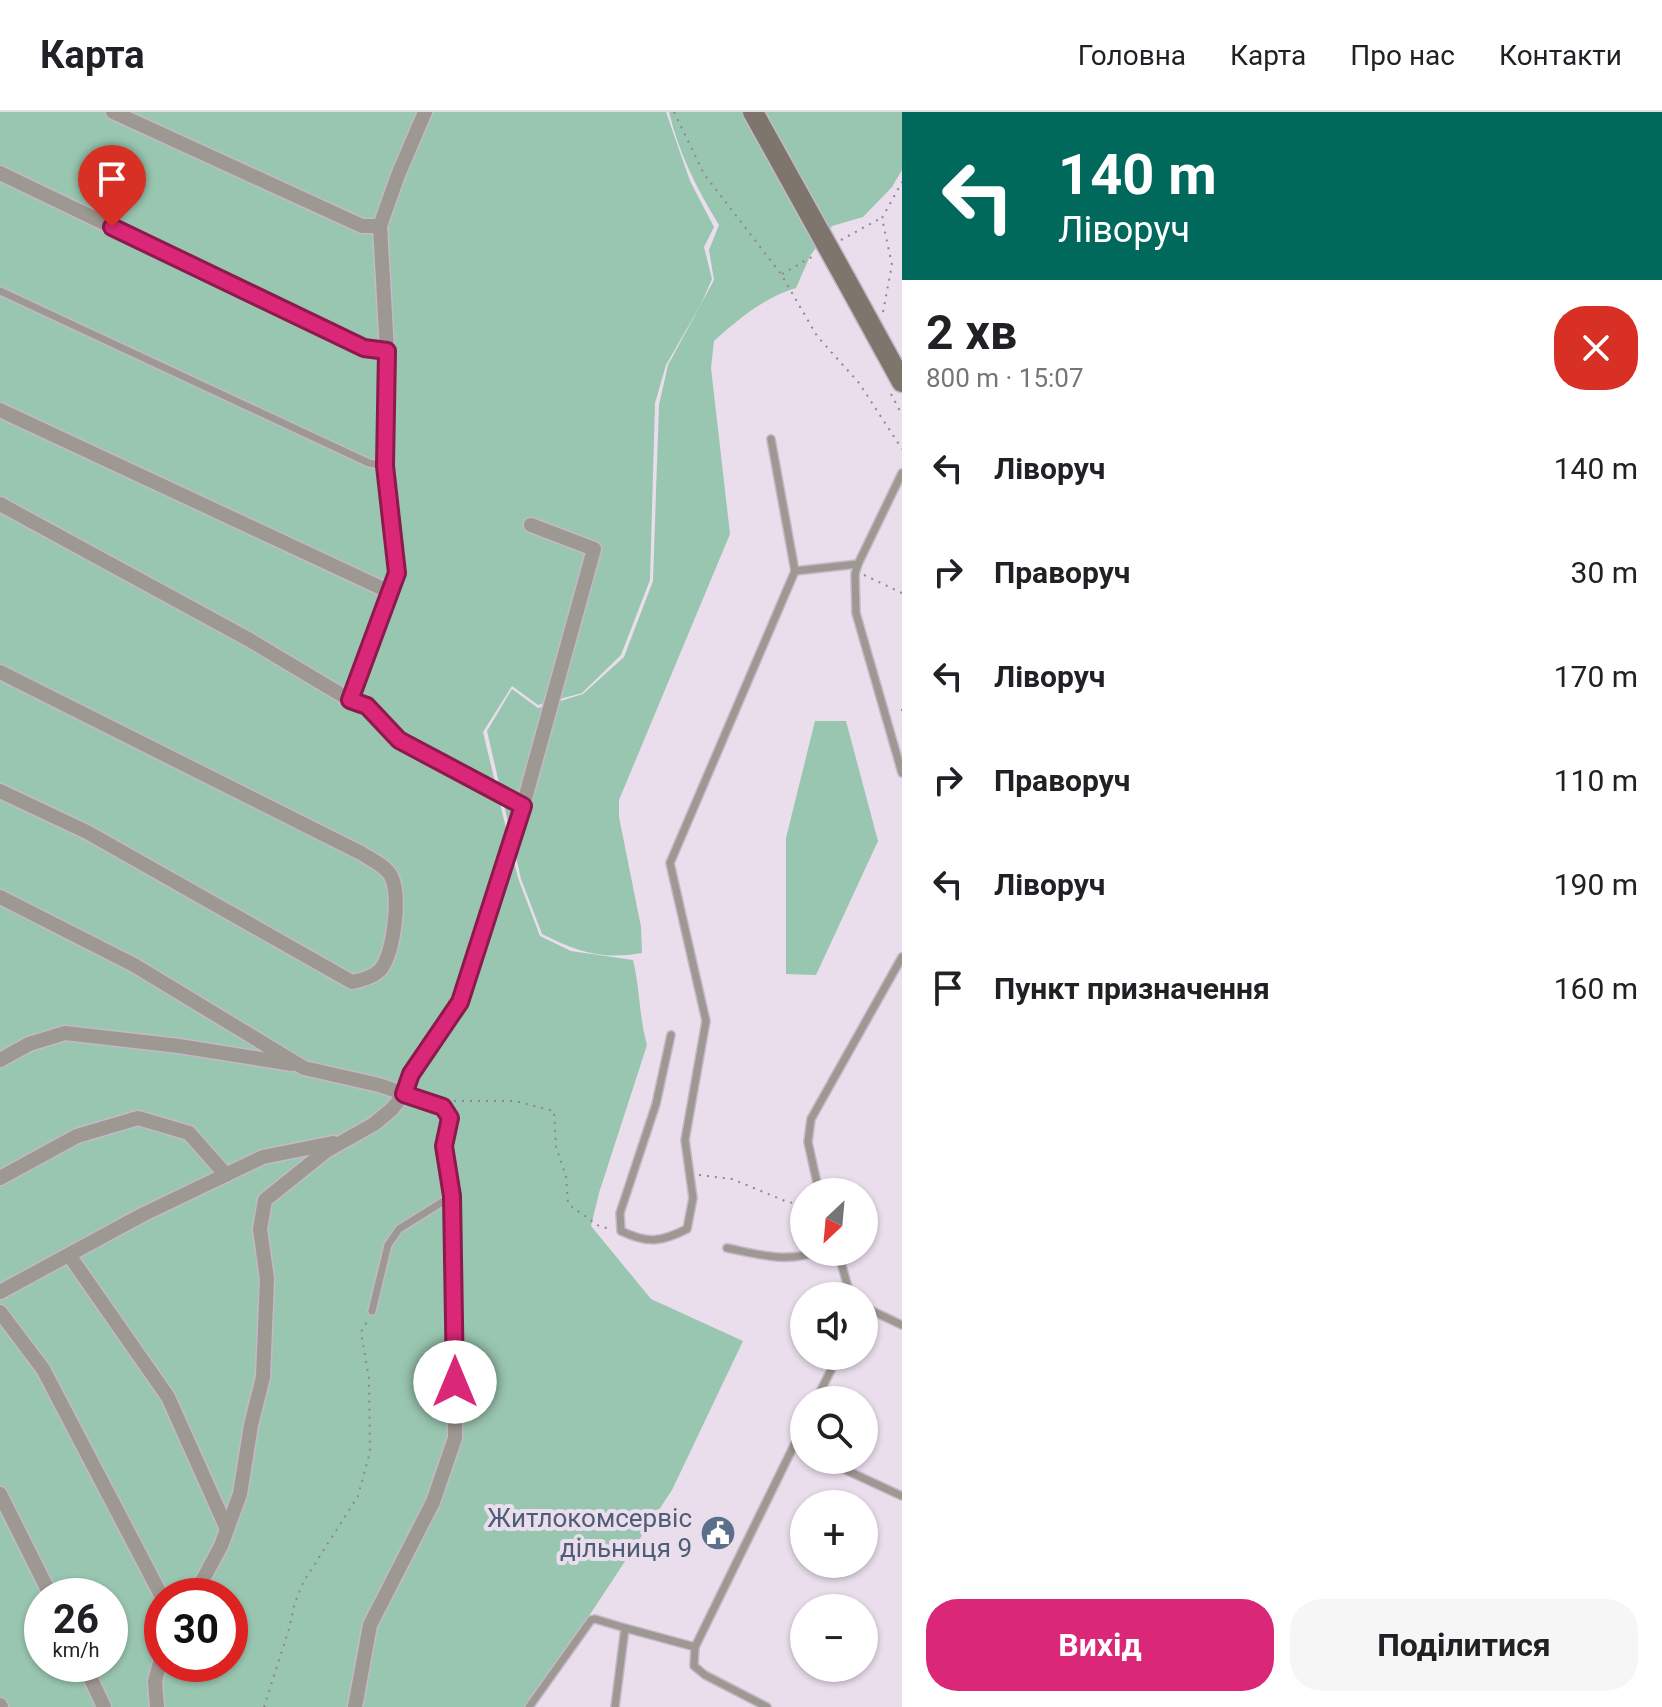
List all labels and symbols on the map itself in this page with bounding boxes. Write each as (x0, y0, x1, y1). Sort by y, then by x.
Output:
pin (78, 145, 146, 227)
north arrow (790, 1178, 878, 1266)
position arrow (413, 1340, 497, 1424)
place label: Житлокомсервіс дільниця 9 (487, 1503, 692, 1563)
public building icon: Житлокомсервіс дільниця 9 (699, 1514, 737, 1552)
speed limit sign: 30 (144, 1578, 248, 1682)

